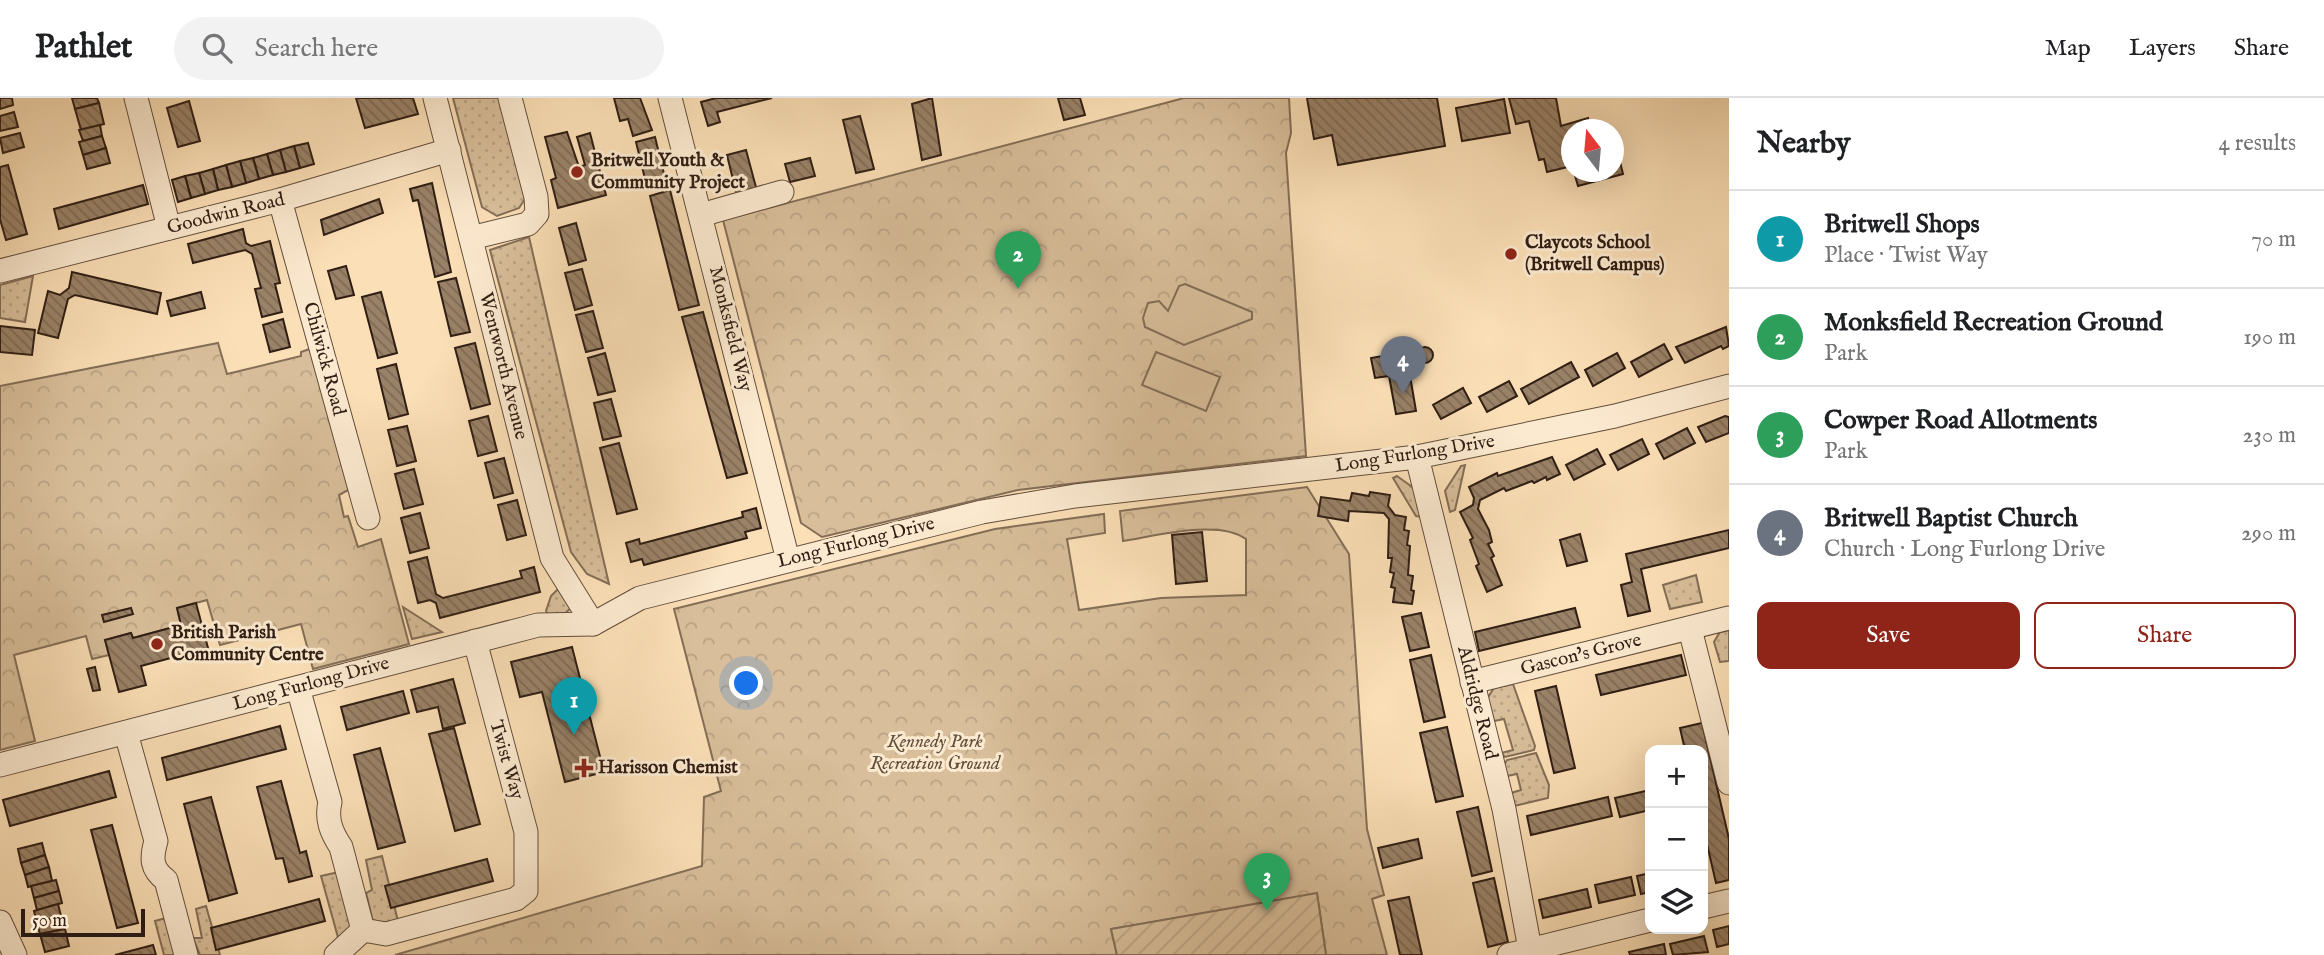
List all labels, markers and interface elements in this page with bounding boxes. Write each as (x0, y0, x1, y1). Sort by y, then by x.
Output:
search box (174, 17, 664, 80)
text: Pathlet (35, 27, 132, 69)
icon: search (198, 29, 236, 67)
text: Search here (254, 32, 378, 65)
text: Map (2045, 33, 2091, 64)
text: Layers (2129, 33, 2196, 64)
text: Share (2234, 33, 2289, 64)
north arrow (1561, 119, 1624, 182)
text: Nearby (1757, 125, 1850, 163)
text: 4 results (2218, 129, 2296, 158)
place label: Britwell Youth & Community Project (591, 149, 746, 195)
marker: Britwell Youth & Community Project (569, 164, 585, 180)
street label: Goodwin Road (165, 188, 288, 240)
text: Britwell Shops (1824, 208, 1980, 241)
text: 1 (1776, 225, 1784, 254)
text: 70 m (2251, 225, 2296, 254)
pin: 2 (995, 231, 1041, 289)
place label: Claycots School (Britwell Campus) (1525, 231, 1665, 277)
text: Place · Twist Way (1824, 241, 1988, 270)
marker: Claycots School (Britwell Campus) (1503, 246, 1519, 262)
street label: Monksfield Way (703, 264, 757, 395)
street label: Wentworth Avenue (473, 290, 533, 442)
street label: Chilwick Road (297, 300, 351, 419)
text: Monksfield Recreation Ground (1824, 306, 2163, 339)
text: 2 (1775, 323, 1785, 352)
text: 190 m (2243, 323, 2296, 352)
pin: 4 (1380, 336, 1426, 394)
text: Park (1824, 339, 1868, 368)
text: Cowper Road Allotments (1824, 404, 2097, 437)
text: 3 (1776, 421, 1784, 450)
text: 230 m (2243, 421, 2296, 450)
street label: Long Furlong Drive (1333, 429, 1497, 478)
text: Park (1824, 437, 1868, 466)
text: Britwell Baptist Church (1824, 502, 2078, 535)
street label: Long Furlong Drive (775, 512, 937, 574)
text: 4 (1774, 519, 1786, 548)
text: 290 m (2241, 519, 2296, 548)
text: Church · Long Furlong Drive (1824, 535, 2105, 564)
button: Save (1757, 602, 2020, 669)
button: Share (2034, 602, 2296, 669)
place label: British Parish Community Centre (171, 621, 324, 667)
street label: Gascon's Grove (1518, 628, 1644, 682)
marker: British Parish Community Centre (149, 636, 165, 652)
street label: Aldridge Road (1451, 643, 1503, 763)
street label: Long Furlong Drive (230, 651, 392, 716)
your location (729, 666, 763, 700)
pin: 1 (551, 677, 597, 735)
street label: Twist Way (483, 718, 529, 803)
park label: Kennedy Park Recreation Ground (870, 730, 1001, 776)
map controls (1645, 745, 1708, 934)
button: + (1645, 745, 1708, 808)
place label: Harisson Chemist (598, 756, 738, 780)
marker: Harisson Chemist (576, 760, 592, 776)
button: − (1645, 808, 1708, 871)
pin: 3 (1244, 853, 1290, 911)
button: layers (1645, 871, 1708, 934)
scale bar (21, 906, 145, 938)
text: 50 m (32, 909, 67, 933)

